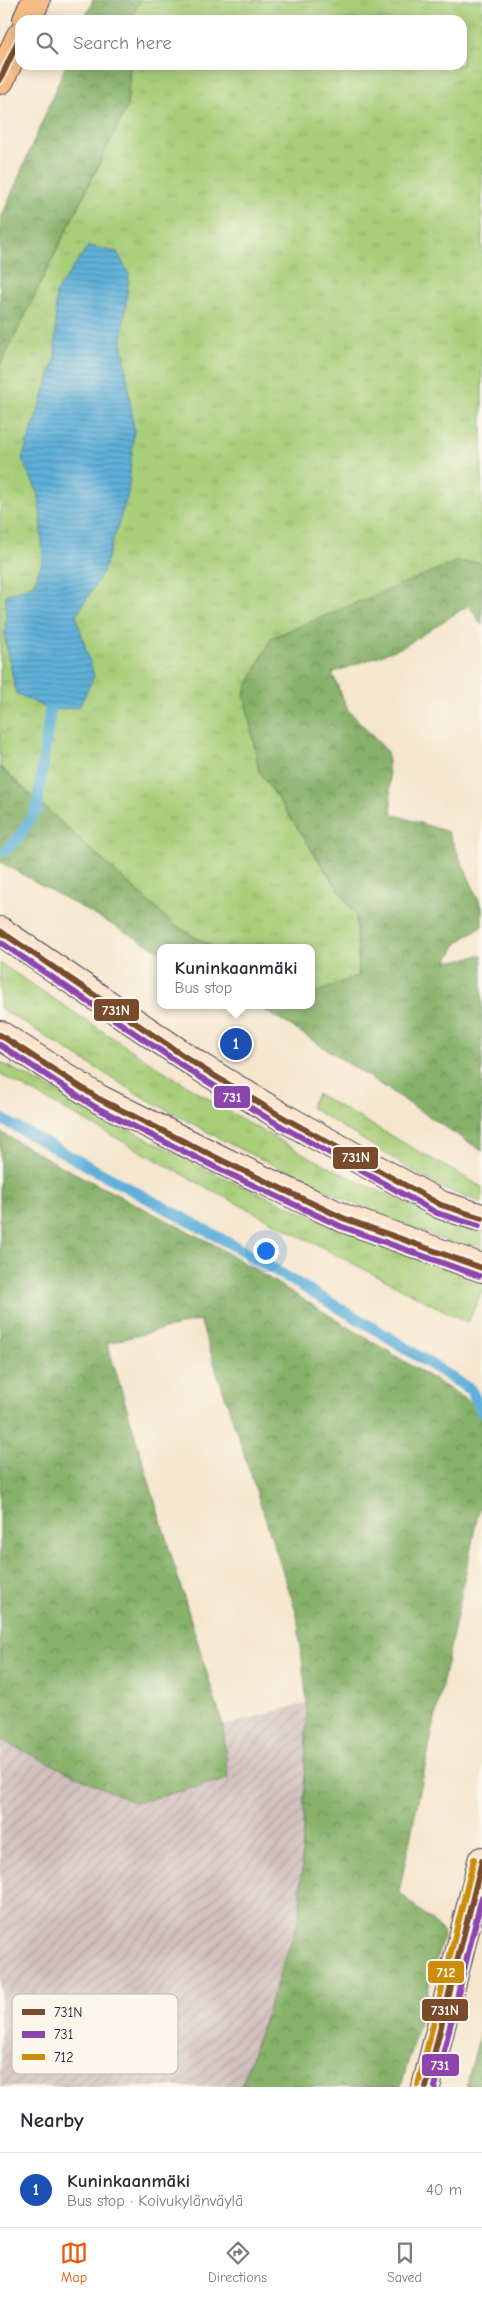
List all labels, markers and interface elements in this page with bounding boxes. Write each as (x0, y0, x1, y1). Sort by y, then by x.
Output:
search box (15, 15, 467, 70)
icon: search (33, 29, 61, 57)
text: Search here (73, 32, 172, 54)
popup (157, 944, 315, 1009)
text: Kuninkaanmäki (174, 957, 298, 979)
text: Bus stop (174, 979, 232, 997)
line badge: 731N (93, 998, 140, 1022)
text: 731N (102, 1002, 130, 1019)
pin: 1 (220, 1025, 252, 1063)
line badge: 731 (213, 1085, 251, 1109)
text: 731 (223, 1089, 241, 1106)
line badge: 731N (332, 1146, 379, 1170)
text: 731N (342, 1149, 370, 1166)
your location (253, 1238, 279, 1264)
line badge: 712 (427, 1960, 465, 1984)
text: 712 (437, 1964, 455, 1981)
legend (12, 1994, 178, 2074)
line badge: 731N (421, 1998, 469, 2022)
text: 731N (431, 2002, 459, 2019)
text: 731N (54, 2004, 82, 2021)
text: 731 (54, 2026, 73, 2043)
text: 712 (54, 2049, 74, 2066)
line badge: 731 (421, 2053, 460, 2077)
text: 731 (431, 2057, 449, 2074)
text: Nearby (20, 2108, 84, 2132)
text: Kuninkaanmäki (67, 2170, 190, 2192)
text: 1 (33, 2181, 39, 2199)
text: 40 m (426, 2181, 462, 2199)
text: Bus stop · Koivukylänväylä (67, 2192, 243, 2210)
tab: Map (60, 2239, 88, 2286)
tab: Directions (208, 2239, 267, 2286)
tab: Saved (387, 2239, 422, 2286)

